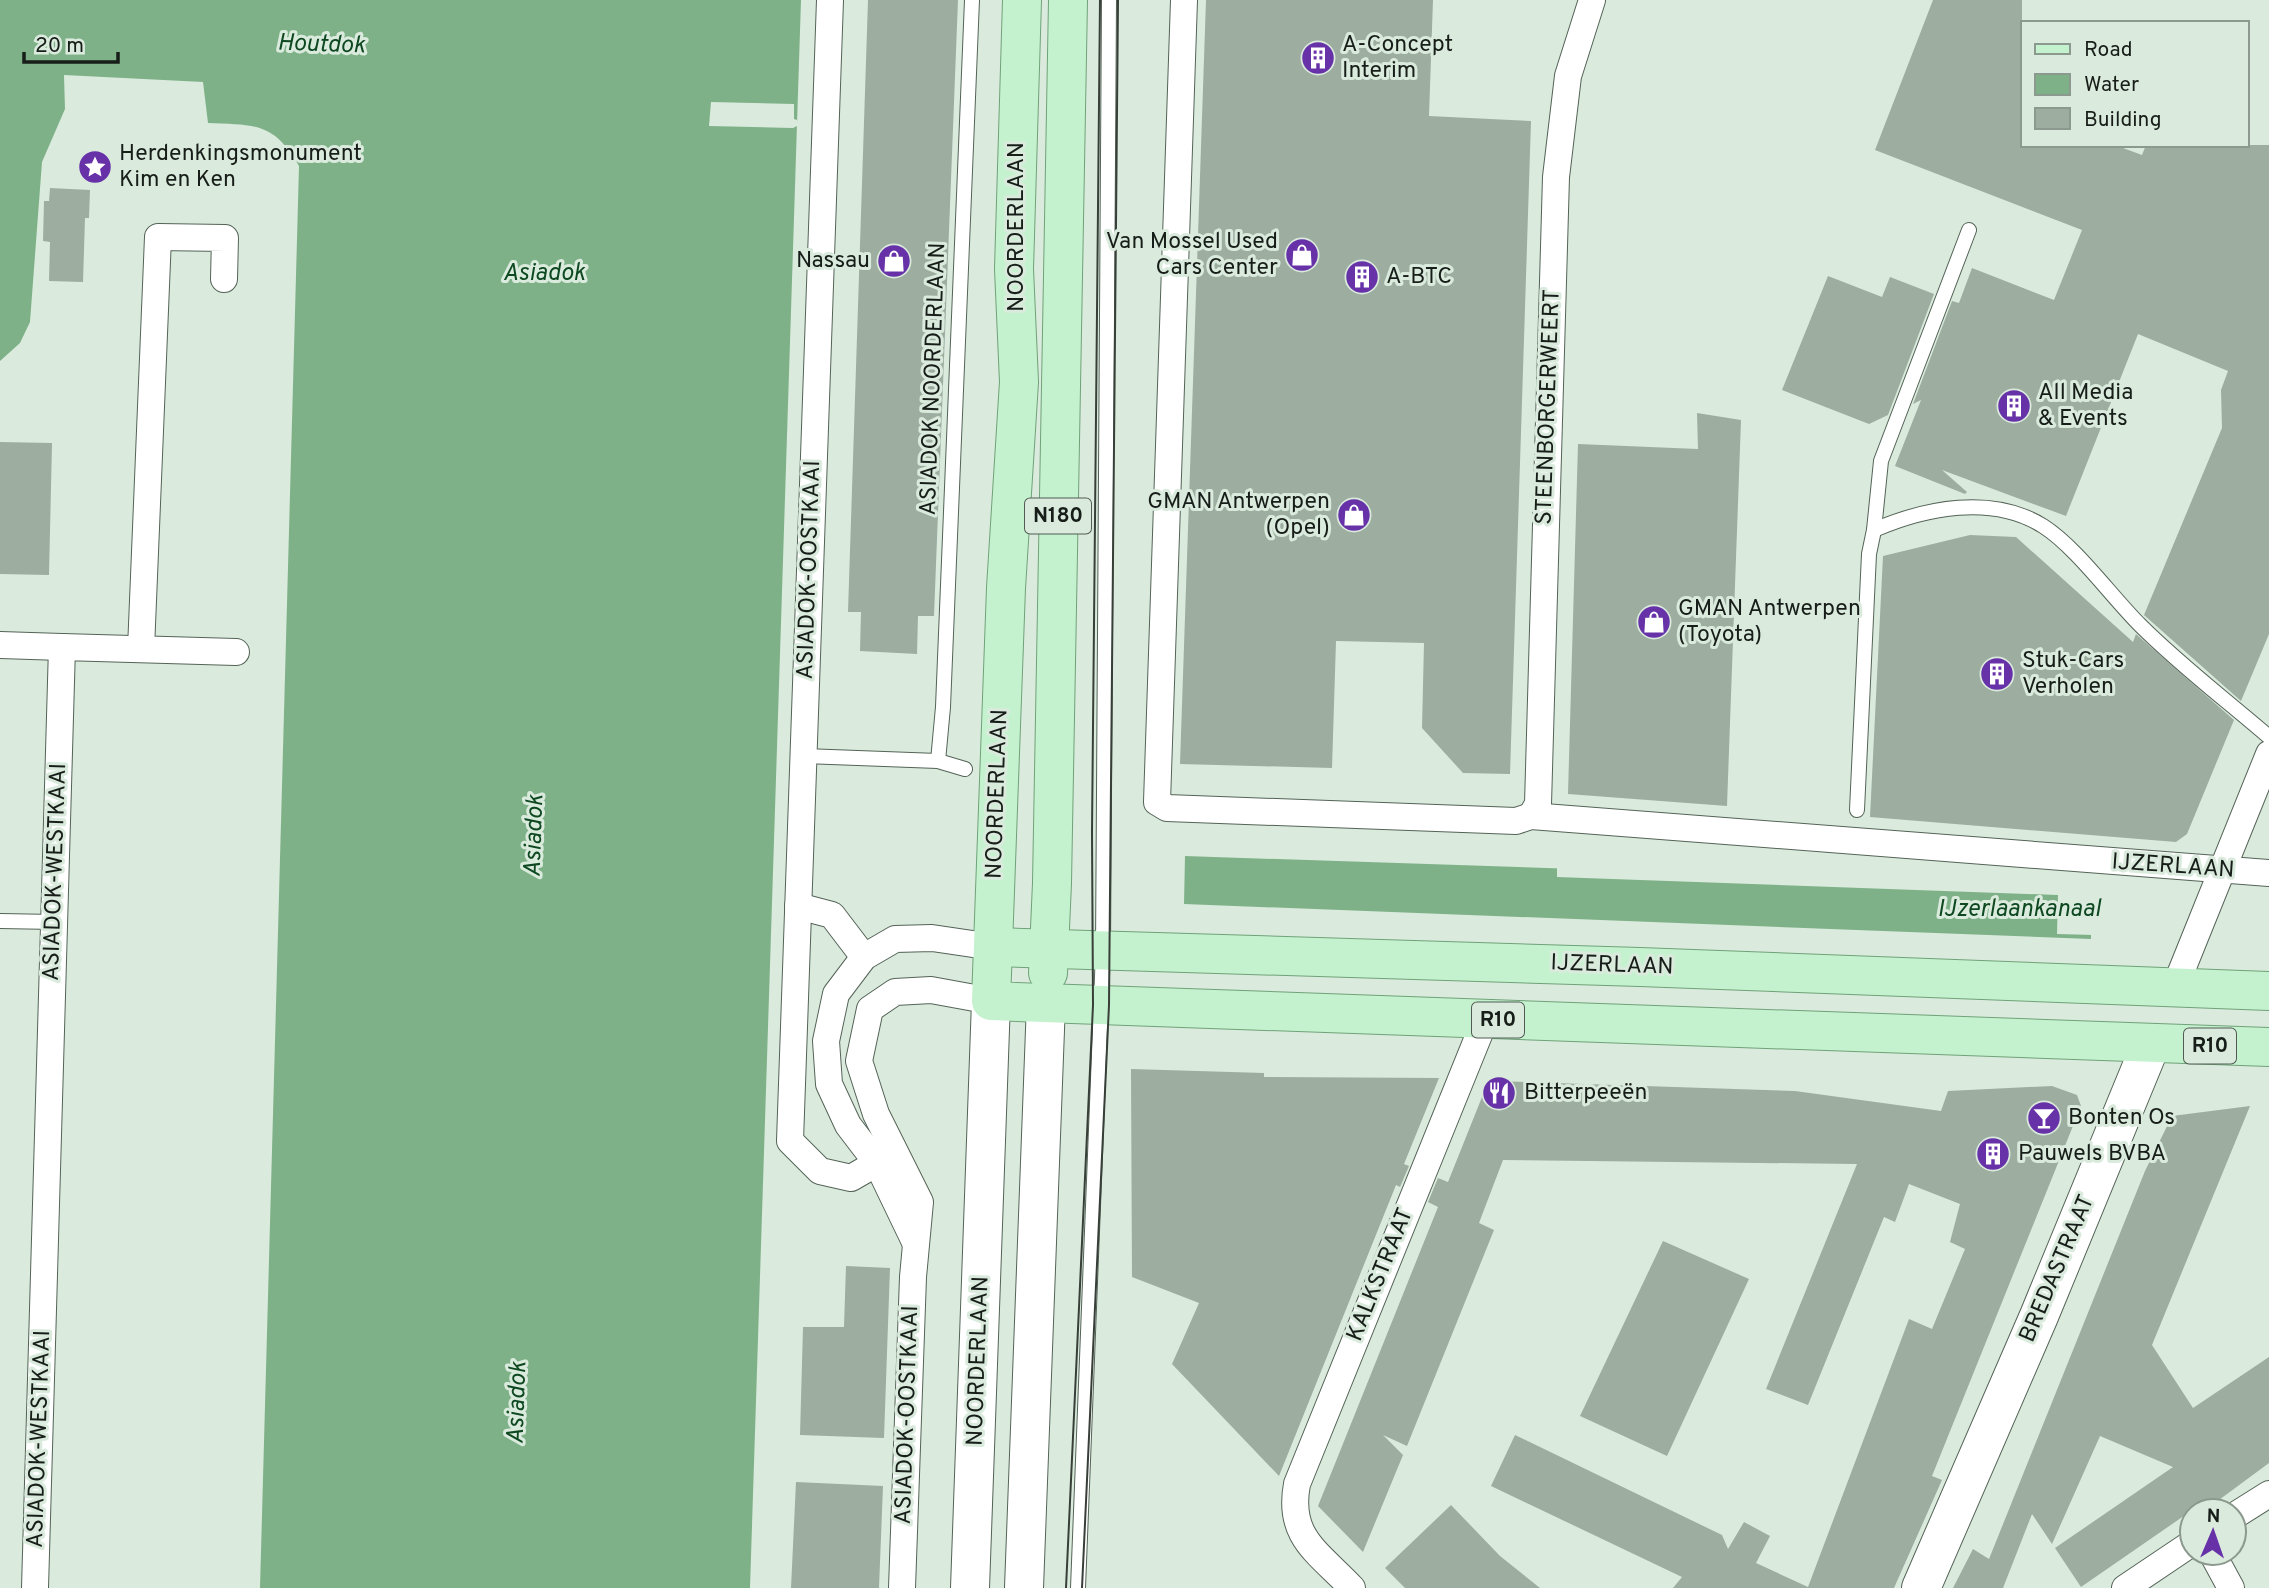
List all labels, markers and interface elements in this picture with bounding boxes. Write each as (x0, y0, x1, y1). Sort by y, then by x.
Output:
scale bar (24, 21, 119, 65)
legend (2021, 21, 2248, 147)
water label: Houtdok (277, 28, 366, 62)
place label: A-Concept Interim (1342, 31, 1453, 86)
text: 20 m (35, 33, 84, 60)
text: Road (2084, 37, 2133, 64)
building icon: A-Concept Interim (1299, 39, 1337, 77)
text: Water (2084, 72, 2139, 99)
text: Building (2084, 107, 2162, 134)
place label: Herdenkingsmonument Kim en Ken (119, 140, 362, 195)
street label: NOORDERLAAN (1003, 142, 1032, 312)
place icon: Herdenkingsmonument Kim en Ken (76, 148, 114, 186)
place label: Van Mossel Used Cars Center (1106, 228, 1278, 283)
shop icon: Van Mossel Used Cars Center (1283, 236, 1321, 274)
shop icon: Nassau (875, 242, 913, 280)
street label: ASIADOK NOORDERLAAN (915, 242, 953, 516)
place label: Nassau (796, 247, 870, 276)
building icon: A-BTC (1343, 258, 1381, 296)
water label: Asiadok (503, 259, 586, 289)
place label: A-BTC (1386, 263, 1452, 292)
street label: STEENBORGERWEERT (1530, 289, 1568, 525)
place label: All Media & Events (2038, 379, 2133, 434)
building icon: All Media & Events (1995, 387, 2033, 425)
street label: ASIADOK-OOSTKAAI (792, 460, 828, 680)
place label: GMAN Antwerpen (Opel) (1147, 488, 1330, 543)
shop icon: GMAN Antwerpen (Opel) (1335, 496, 1373, 534)
road number: N180 (1025, 498, 1091, 534)
place label: GMAN Antwerpen (Toyota) (1678, 595, 1861, 650)
shop icon: GMAN Antwerpen (Toyota) (1635, 603, 1673, 641)
place label: Stuk-Cars Verholen (2022, 647, 2124, 702)
building icon: Stuk-Cars Verholen (1978, 655, 2016, 693)
street label: NOORDERLAAN (981, 709, 1015, 879)
street label: ASIADOK-WESTKAAI (38, 763, 74, 981)
water label: Asiadok (519, 793, 551, 878)
street label: IJZERLAAN (2111, 848, 2235, 886)
water label: IJzerlaankanaal (1937, 895, 2103, 925)
street label: IJZERLAAN (1550, 949, 1674, 983)
road number: R10 (1472, 1002, 1524, 1038)
road number: R10 (2184, 1028, 2236, 1064)
restaurant icon: Bitterpeeën (1480, 1074, 1518, 1112)
place label: Bitterpeeën (1524, 1079, 1647, 1108)
bar icon: Bonten Os (2025, 1099, 2063, 1137)
place label: Bonten Os (2068, 1104, 2175, 1133)
building icon: Pauwels BVBA (1974, 1135, 2012, 1173)
place label: Pauwels BVBA (2018, 1140, 2166, 1169)
street label: BREDASTRAAT (2014, 1191, 2102, 1347)
street label: KALKSTRAAT (1341, 1204, 1421, 1346)
street label: NOORDERLAAN (962, 1276, 996, 1446)
street label: ASIADOK-OOSTKAAI (890, 1305, 926, 1525)
street label: ASIADOK-WESTKAAI (22, 1330, 58, 1548)
water label: Asiadok (502, 1360, 534, 1445)
north arrow (2178, 1497, 2248, 1567)
text: N (2206, 1505, 2221, 1529)

